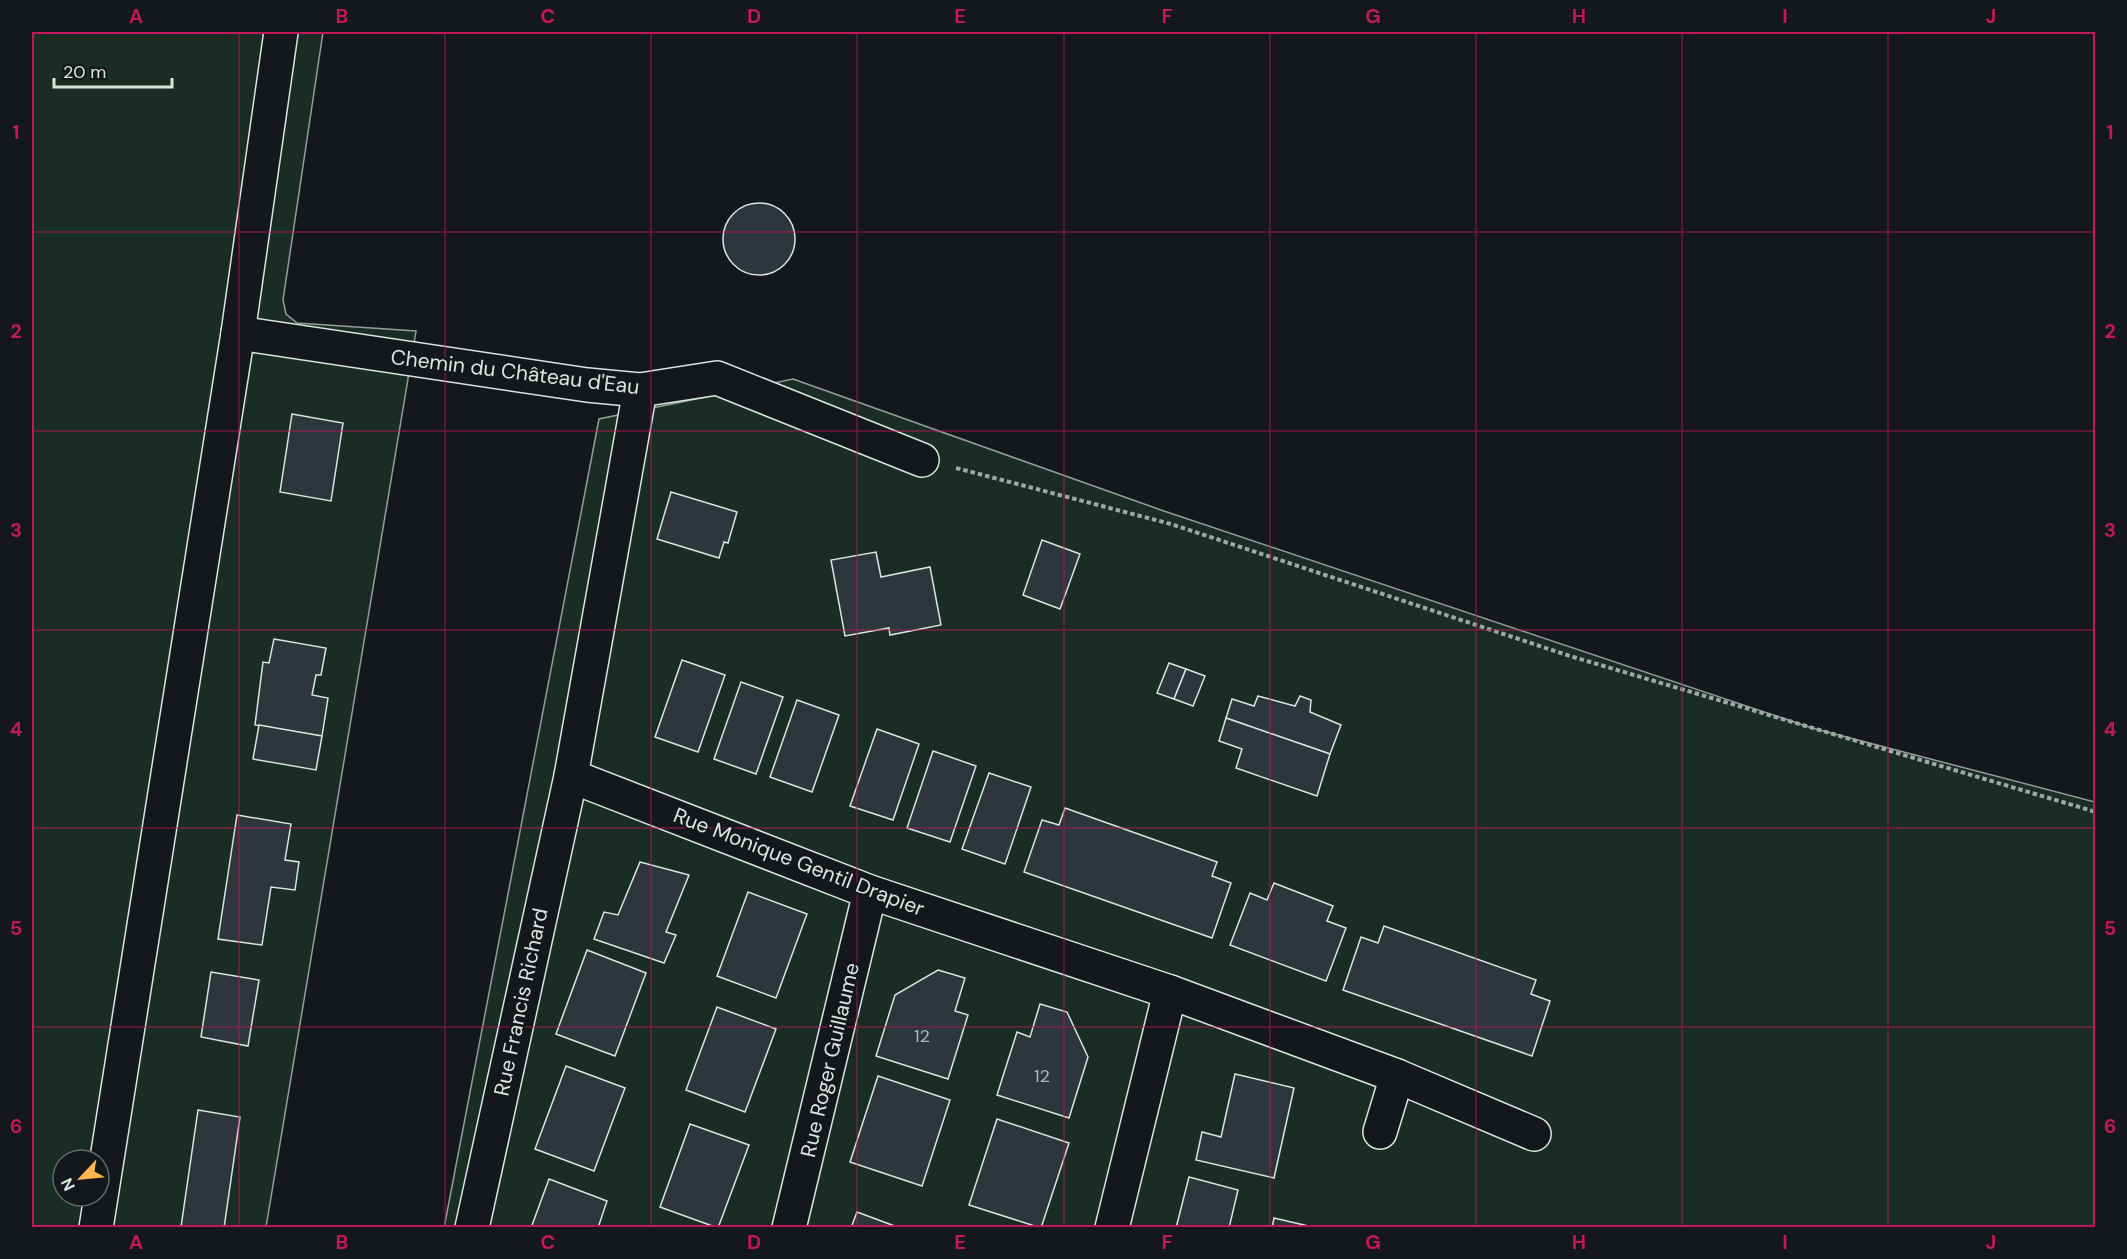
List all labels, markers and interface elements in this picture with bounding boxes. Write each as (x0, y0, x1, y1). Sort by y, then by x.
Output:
text: A (129, 3, 143, 29)
text: B (336, 3, 348, 29)
text: C (541, 3, 555, 29)
text: D (747, 3, 761, 29)
text: E (954, 3, 966, 29)
text: F (1161, 3, 1173, 29)
text: G (1365, 3, 1381, 29)
text: H (1572, 3, 1586, 29)
text: I (1782, 3, 1788, 29)
text: J (1986, 3, 1996, 29)
scale bar (54, 51, 172, 89)
text: 20 m (63, 60, 106, 84)
text: 1 (12, 119, 20, 145)
text: 1 (2106, 119, 2114, 145)
text: 2 (10, 318, 22, 344)
text: 2 (2104, 318, 2116, 344)
street label: Chemin du Château d'Eau (389, 343, 641, 401)
text: 3 (10, 517, 22, 543)
text: 3 (2104, 517, 2116, 543)
text: 4 (10, 716, 23, 742)
text: 4 (2104, 716, 2117, 742)
street label: Rue Monique Gentil Drapier (669, 801, 929, 923)
street label: Rue Francis Richard (487, 906, 555, 1098)
text: 5 (10, 915, 22, 941)
text: 5 (2104, 915, 2116, 941)
street label: Rue Roger Guillaume (794, 960, 866, 1160)
house number: 12 (914, 1024, 930, 1048)
house number: 12 (1034, 1064, 1050, 1088)
text: 6 (10, 1113, 22, 1139)
text: 6 (2104, 1113, 2116, 1139)
north arrow (51, 1148, 111, 1208)
text: N (56, 1175, 80, 1194)
text: A (129, 1229, 143, 1255)
text: B (336, 1229, 348, 1255)
text: C (541, 1229, 555, 1255)
text: D (747, 1229, 761, 1255)
text: E (954, 1229, 966, 1255)
text: F (1161, 1229, 1173, 1255)
text: G (1365, 1229, 1381, 1255)
text: H (1572, 1229, 1586, 1255)
text: I (1782, 1229, 1788, 1255)
text: J (1986, 1229, 1996, 1255)

